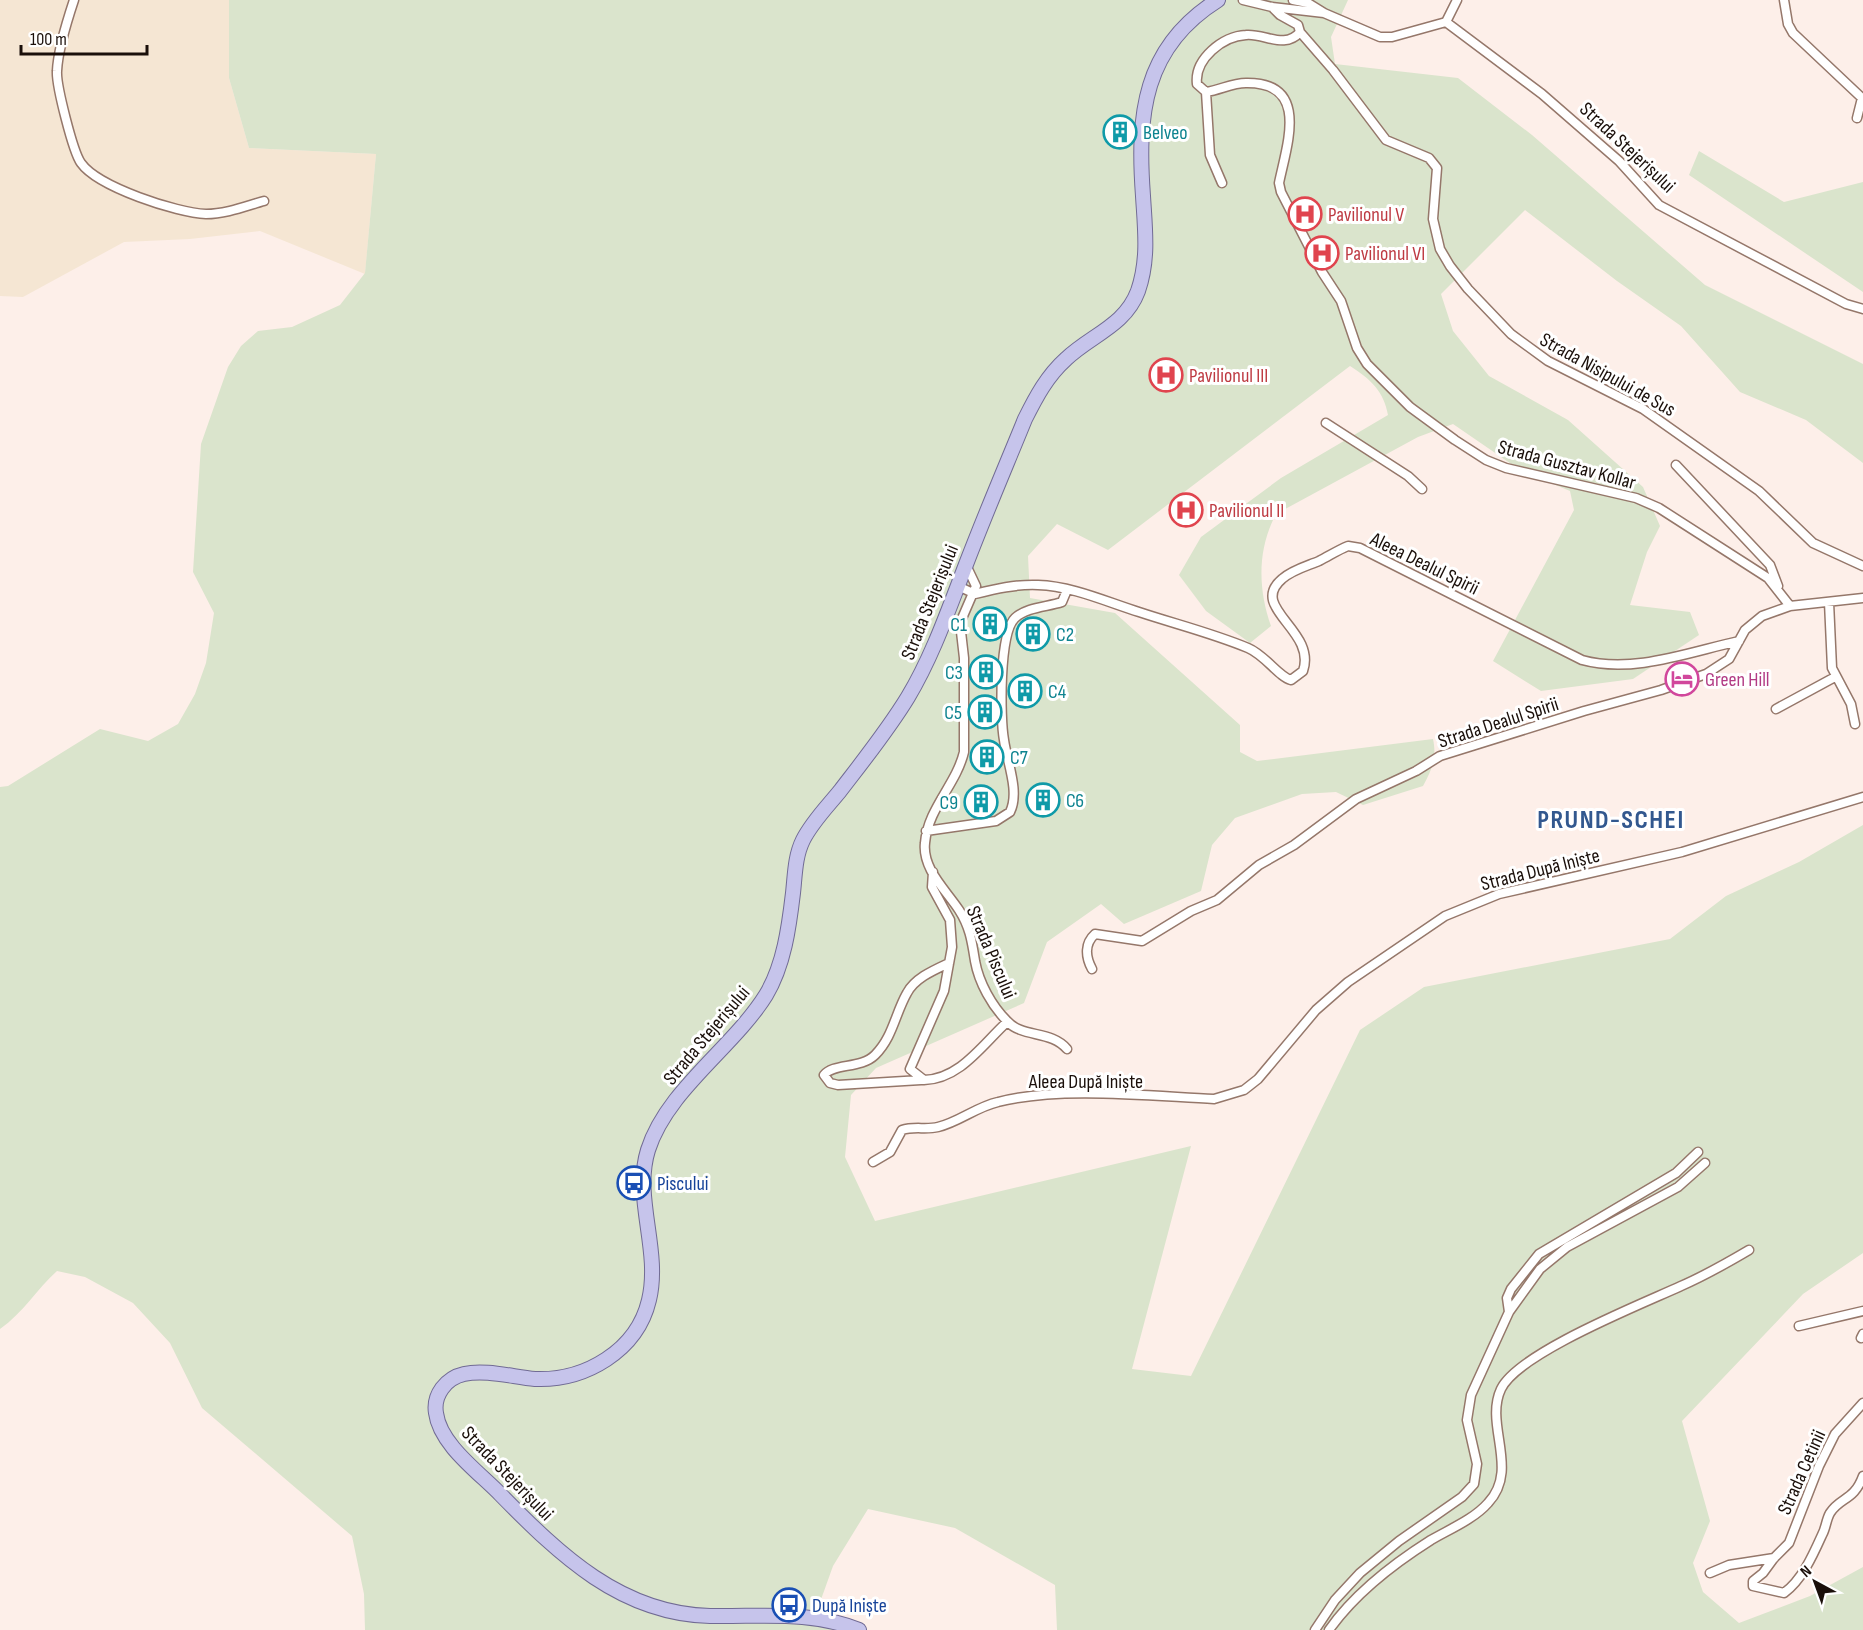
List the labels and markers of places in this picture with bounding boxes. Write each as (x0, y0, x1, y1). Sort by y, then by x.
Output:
building icon: Belveo (1102, 114, 1138, 150)
place label: Belveo (1143, 121, 1188, 145)
hospital icon: Pavilionul V (1287, 196, 1323, 232)
place label: Pavilionul V (1328, 203, 1404, 227)
hospital icon: Pavilionul VI (1304, 235, 1340, 271)
place label: Pavilionul VI (1345, 242, 1425, 266)
hospital icon: Pavilionul III (1148, 357, 1184, 393)
place label: Pavilionul III (1189, 364, 1268, 388)
hospital icon: Pavilionul II (1168, 492, 1204, 528)
place label: Pavilionul II (1209, 499, 1284, 523)
building icon: C1 (972, 606, 1008, 642)
place label: C1 (950, 613, 967, 637)
building icon: C2 (1015, 616, 1051, 652)
place label: C2 (1056, 623, 1074, 647)
building icon: C3 (968, 654, 1004, 690)
place label: C3 (945, 661, 963, 685)
hotel icon: Green Hill (1664, 661, 1700, 697)
place label: Green Hill (1705, 668, 1770, 692)
building icon: C4 (1007, 673, 1043, 709)
place label: C4 (1048, 680, 1066, 704)
building icon: C5 (967, 694, 1003, 730)
place label: C5 (944, 701, 962, 725)
building icon: C7 (969, 739, 1005, 775)
place label: C7 (1010, 746, 1028, 770)
building icon: C6 (1025, 782, 1061, 818)
building icon: C9 (963, 784, 999, 820)
place label: C6 (1066, 789, 1084, 813)
place label: C9 (939, 791, 958, 815)
bus stop icon: Piscului (616, 1165, 652, 1201)
place label: Piscului (657, 1172, 709, 1196)
bus stop icon: După Iniște (771, 1587, 807, 1623)
place label: După Iniște (812, 1594, 887, 1618)

